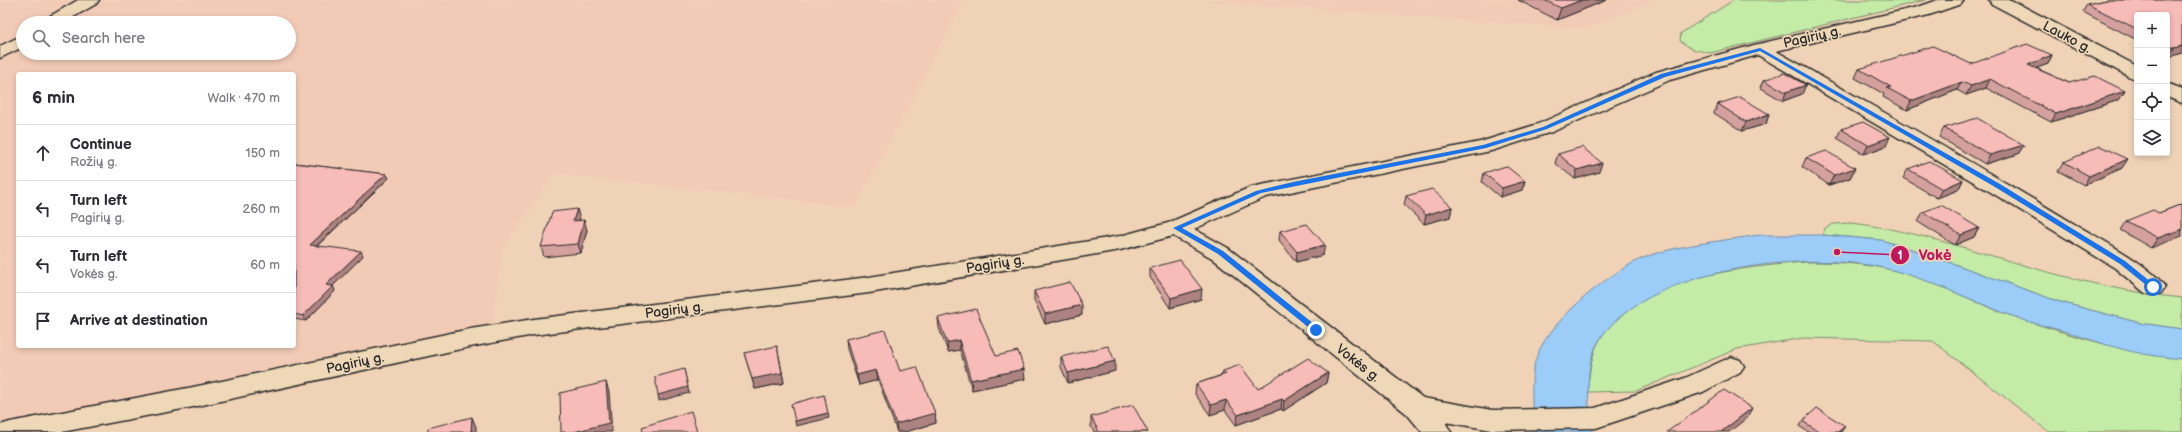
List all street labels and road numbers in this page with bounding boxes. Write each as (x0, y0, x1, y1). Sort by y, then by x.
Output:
street label: Lauko g. (2040, 17, 2094, 57)
street label: Pagirių g. (1782, 22, 1843, 52)
street label: Pagirių g. (965, 251, 1026, 277)
street label: Pagirių g. (644, 298, 704, 322)
street label: Vokės g. (1333, 341, 1384, 386)
street label: Pagirių g. (325, 349, 386, 377)

